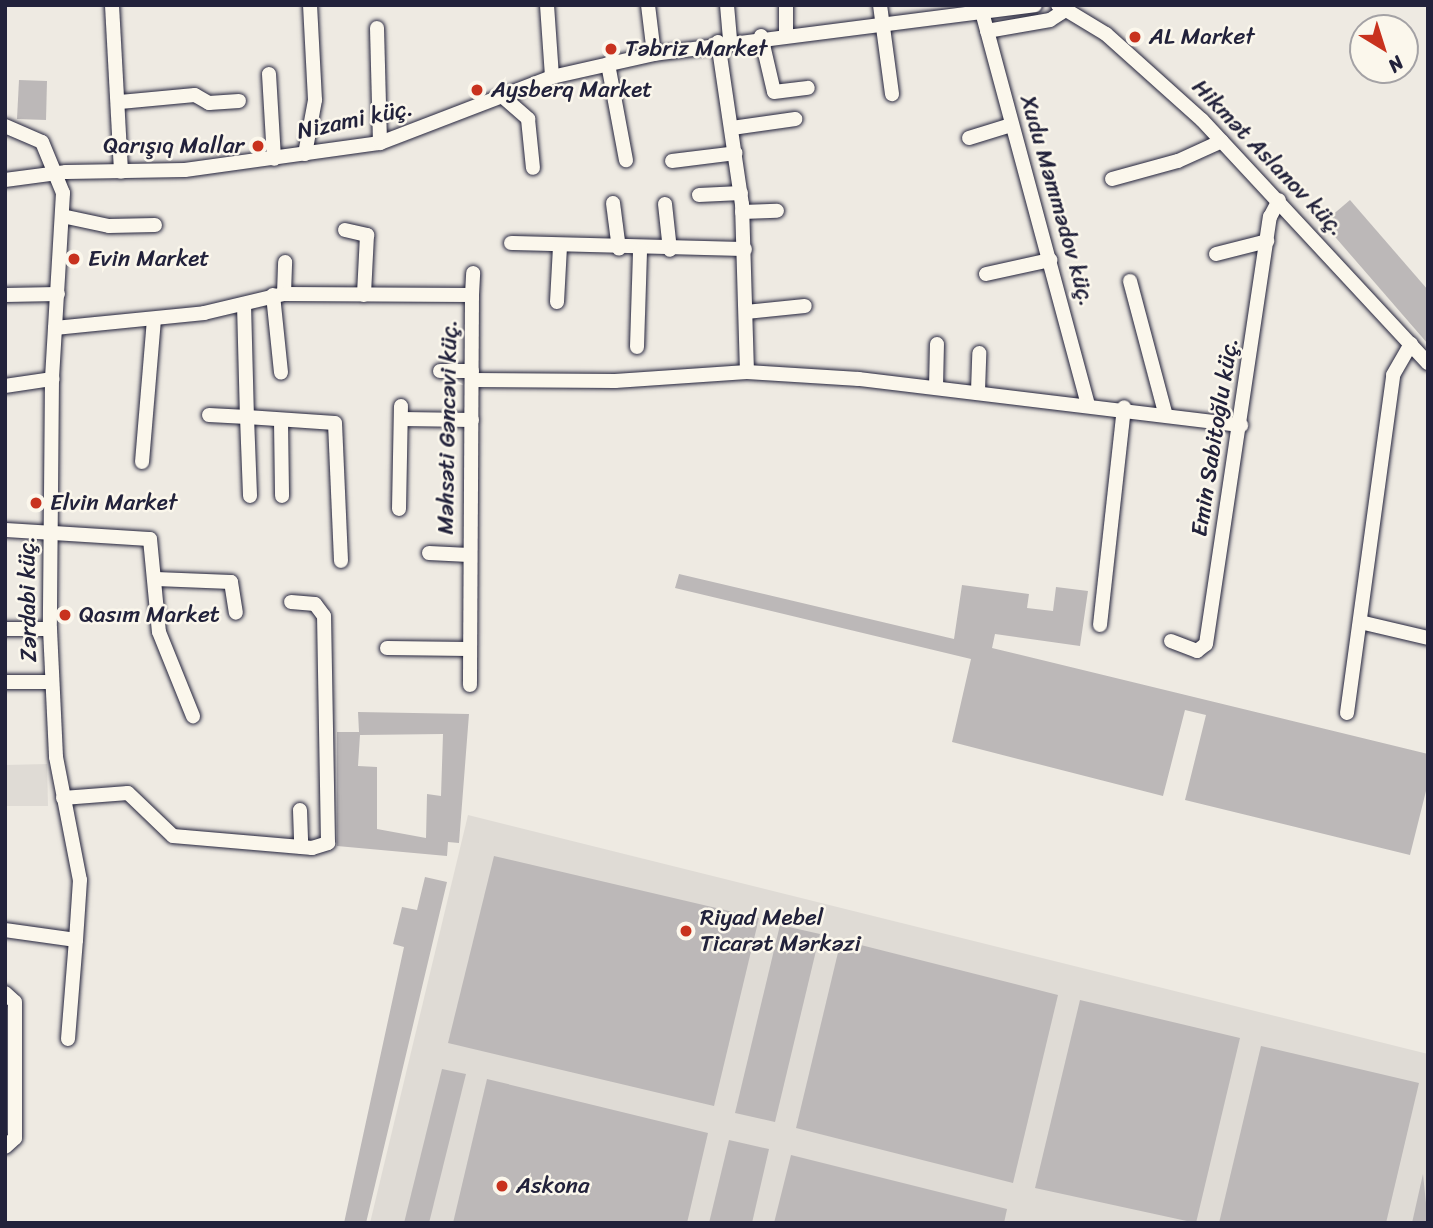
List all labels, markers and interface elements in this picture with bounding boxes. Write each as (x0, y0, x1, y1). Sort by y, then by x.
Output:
north arrow (1349, 14, 1419, 84)
place label: AL Market (1149, 23, 1254, 51)
marker: AL Market (1127, 29, 1143, 45)
place label: Təbriz Market (625, 35, 768, 63)
marker: Təbriz Market (603, 41, 619, 57)
text: N (1381, 47, 1411, 81)
street label: Hikmət Aslanov küç. (1186, 74, 1350, 242)
place label: Aysberq Market (491, 76, 652, 104)
marker: Aysberq Market (469, 82, 485, 98)
street label: Xudu Məmmədov küç. (1014, 93, 1100, 309)
street label: Nizami küç. (295, 94, 415, 146)
place label: Qarışıq Mallar (103, 132, 244, 160)
marker: Qarışıq Mallar (250, 138, 266, 154)
place label: Evin Market (88, 245, 209, 273)
marker: Evin Market (66, 251, 82, 267)
street label: Məhsəti Gəncəvi küç. (432, 319, 464, 535)
street label: Emin Sabitoğlu küç. (1186, 336, 1244, 538)
place label: Elvin Market (50, 489, 178, 517)
marker: Elvin Market (28, 495, 44, 511)
street label: Zərdabi küç. (13, 536, 43, 662)
place label: Qasım Market (79, 601, 219, 629)
marker: Qasım Market (57, 607, 73, 623)
place label: Riyad Mebel Ticarət Mərkəzi (700, 904, 861, 958)
marker: Riyad Mebel Ticarət Mərkəzi (678, 923, 694, 939)
place label: Askona (516, 1172, 590, 1200)
marker: Askona (494, 1178, 510, 1194)

